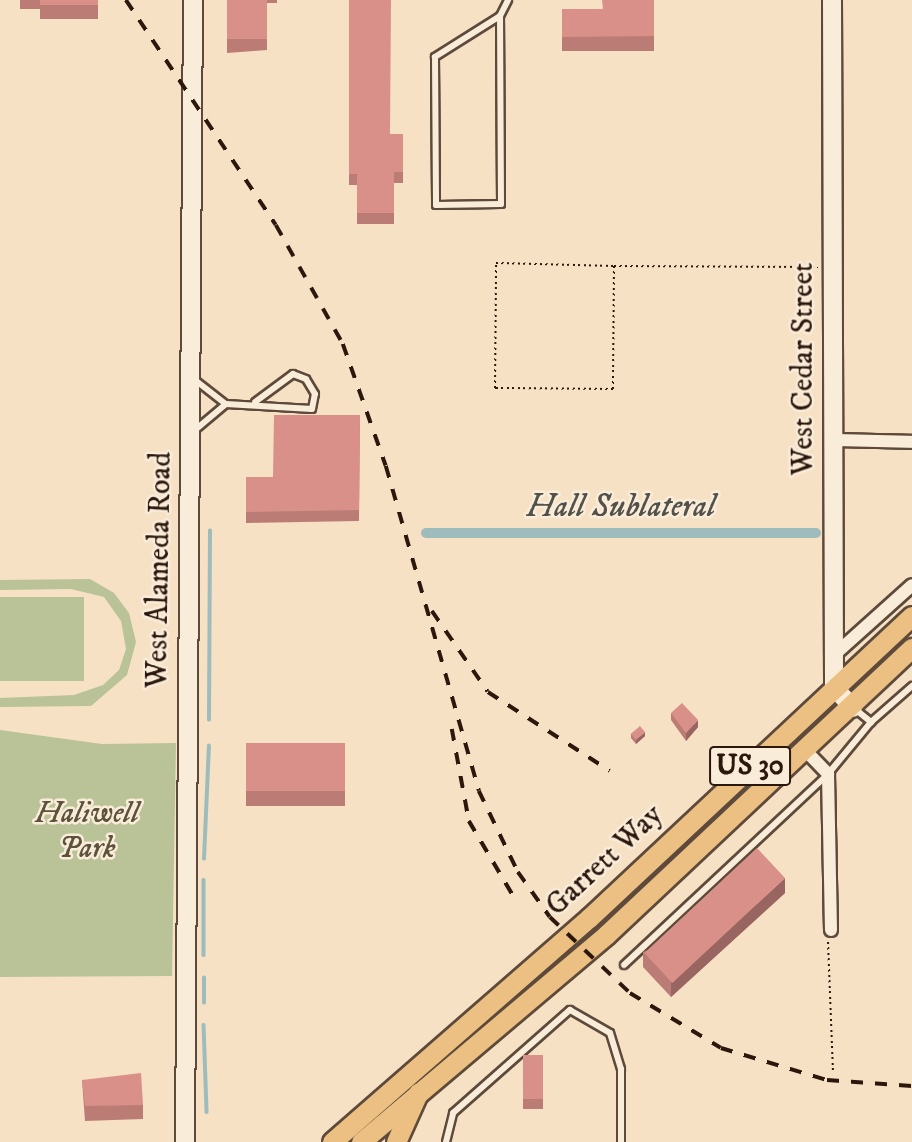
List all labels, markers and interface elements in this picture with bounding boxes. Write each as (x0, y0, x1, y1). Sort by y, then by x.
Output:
street label: West Cedar Street (786, 262, 822, 476)
street label: West Alameda Road (140, 451, 180, 689)
water label: Hall Sublateral (526, 488, 716, 526)
road number: US 30 (708, 742, 792, 790)
park label: Haliwell Park (35, 796, 139, 866)
street label: Garrett Way (539, 798, 671, 924)

